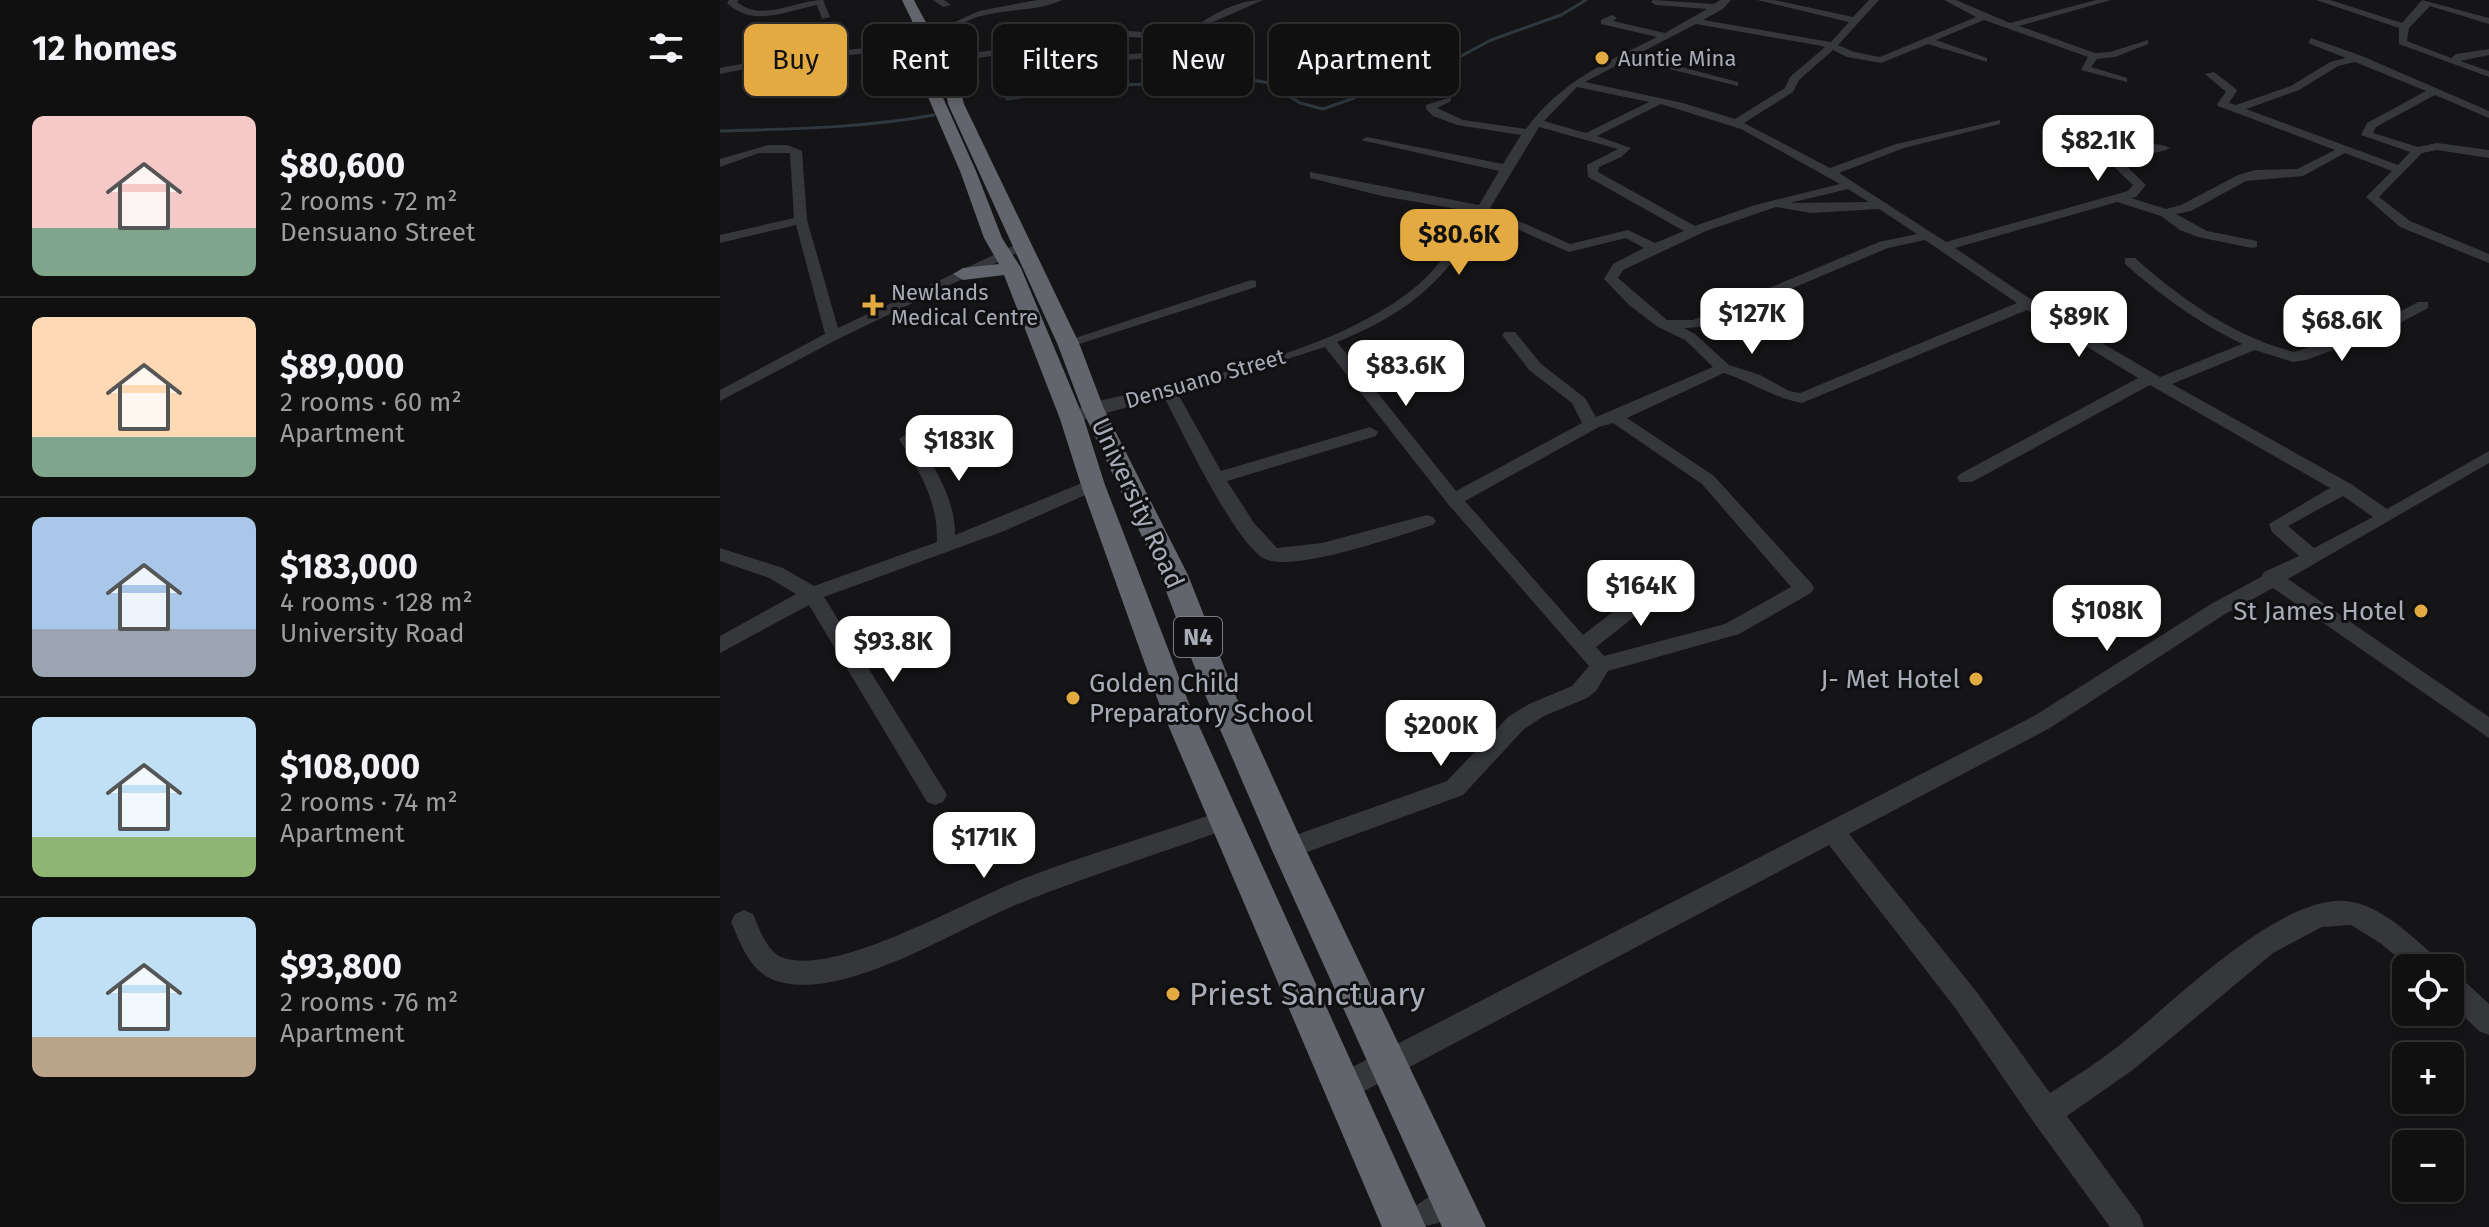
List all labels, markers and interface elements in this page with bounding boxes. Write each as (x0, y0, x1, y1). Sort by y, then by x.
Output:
chip: Buy (744, 24, 847, 96)
chip: Rent (863, 24, 977, 96)
chip: Filters (993, 24, 1127, 96)
chip: New (1143, 24, 1253, 96)
chip: Apartment (1269, 24, 1459, 96)
icon: filters (644, 26, 688, 70)
text: 12 homes (32, 28, 177, 69)
place label: Auntie Mina (1618, 45, 1736, 72)
marker: Auntie Mina (1593, 49, 1611, 67)
pin: $82.1K (2033, 115, 2163, 183)
text: $82.1K (2061, 125, 2135, 156)
text: $80,600 (280, 145, 405, 186)
icon: home (96, 148, 192, 244)
text: 2 rooms · 72 m² (280, 186, 457, 217)
pin: $80.6K (1394, 209, 1524, 277)
text: Densuano Street (280, 217, 475, 248)
text: $80.6K (1418, 219, 1500, 250)
place label: Newlands Medical Centre (891, 279, 1038, 331)
pin: $127K (1696, 288, 1808, 356)
pin: $89K (2032, 291, 2126, 359)
marker: Newlands Medical Centre (862, 294, 884, 316)
pin: $68.6K (2277, 295, 2407, 363)
text: $127K (1718, 298, 1786, 329)
text: $89K (2049, 301, 2109, 332)
text: $68.6K (2301, 305, 2383, 336)
pin: $83.6K (1341, 340, 1471, 408)
street label: Densuano Street (1122, 343, 1288, 414)
text: $89,000 (280, 346, 404, 387)
icon: home (96, 349, 192, 445)
text: $83.6K (1366, 350, 1446, 381)
text: 2 rooms · 60 m² (280, 387, 462, 418)
street label: University Road (1084, 413, 1191, 593)
pin: $183K (903, 415, 1015, 483)
text: Apartment (280, 418, 405, 449)
text: $183K (924, 425, 994, 456)
text: $183,000 (280, 546, 418, 587)
icon: home (96, 549, 192, 645)
pin: $164K (1585, 560, 1697, 628)
text: $164K (1605, 570, 1677, 601)
pin: $108K (2051, 585, 2163, 653)
text: 4 rooms · 128 m² (280, 587, 473, 618)
text: $108K (2071, 595, 2143, 626)
place label: St James Hotel (2233, 596, 2405, 627)
marker: St James Hotel (2412, 602, 2430, 620)
pin: $93.8K (828, 616, 958, 684)
road number: N4 (1174, 617, 1222, 657)
text: University Road (280, 618, 465, 649)
text: $93.8K (853, 626, 933, 657)
place label: J- Met Hotel (1820, 664, 1960, 695)
place label: Golden Child Preparatory School (1089, 668, 1314, 729)
marker: J- Met Hotel (1967, 670, 1985, 688)
marker: Golden Child Preparatory School (1064, 689, 1082, 707)
pin: $200K (1385, 700, 1497, 768)
text: $200K (1404, 710, 1478, 741)
text: $108,000 (280, 746, 420, 787)
icon: home (96, 749, 192, 845)
text: 2 rooms · 74 m² (280, 787, 458, 818)
pin: $171K (928, 812, 1040, 880)
text: Apartment (280, 818, 405, 849)
text: $171K (951, 822, 1017, 853)
text: $93,800 (280, 946, 402, 987)
icon: home (96, 949, 192, 1045)
map controls (2392, 954, 2464, 1202)
button: locate (2392, 954, 2464, 1026)
place label: Priest Sanctuary (1189, 975, 1426, 1013)
marker: Priest Sanctuary (1164, 985, 1182, 1003)
text: 2 rooms · 76 m² (280, 987, 458, 1018)
text: Apartment (280, 1018, 405, 1049)
button: + (2392, 1042, 2464, 1114)
button: − (2392, 1130, 2464, 1202)

